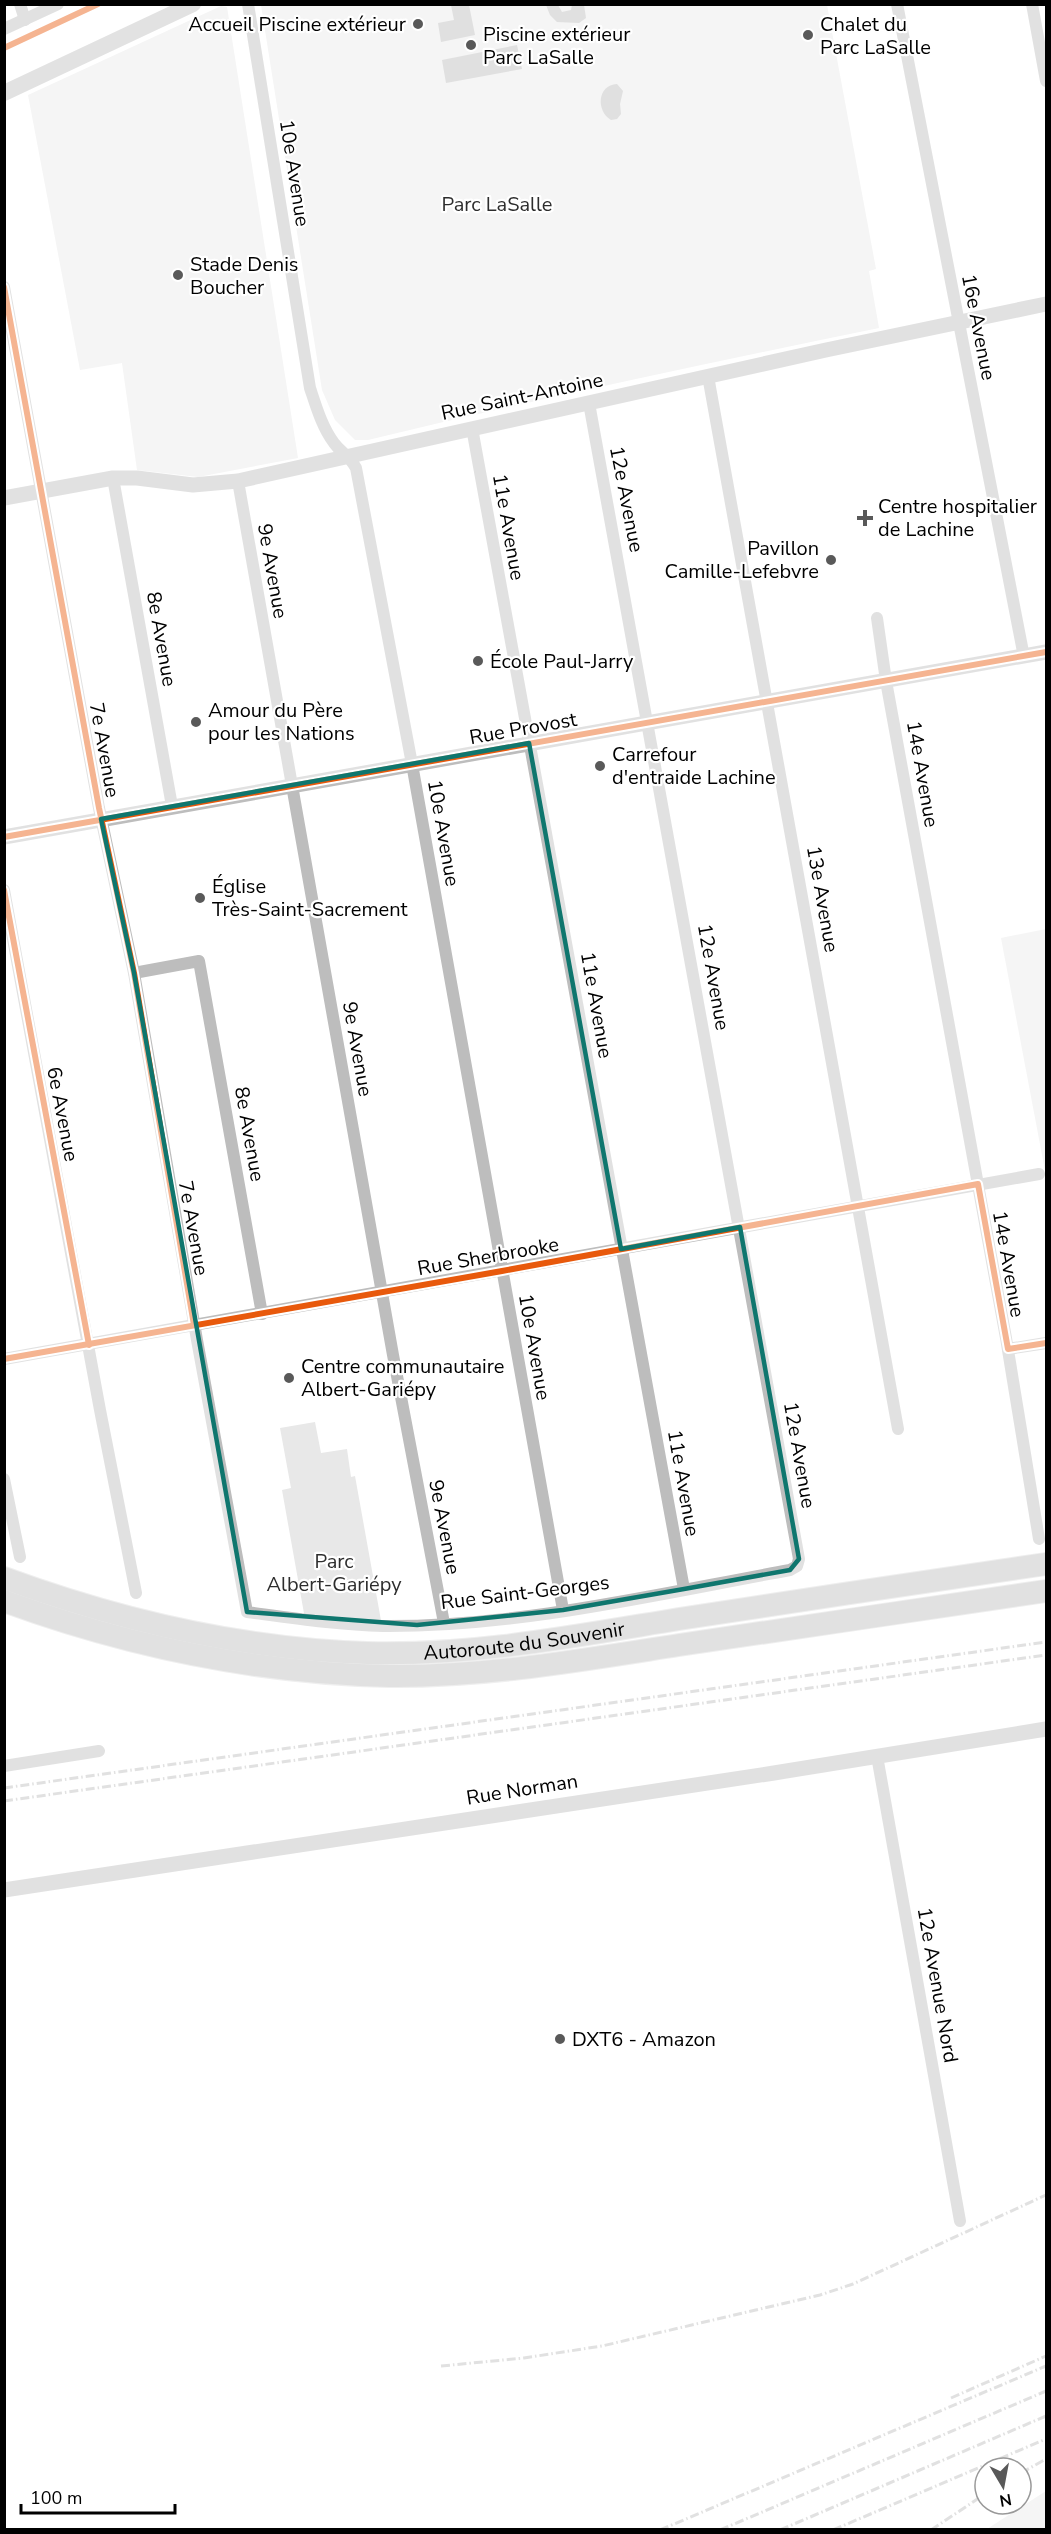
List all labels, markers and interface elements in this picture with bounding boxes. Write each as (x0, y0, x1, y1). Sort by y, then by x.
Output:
place label: Accueil Piscine extérieur (188, 11, 406, 38)
place label: Chalet du Parc LaSalle (820, 11, 931, 61)
marker: Accueil Piscine extérieur (411, 17, 425, 31)
place label: Piscine extérieur Parc LaSalle (483, 21, 630, 71)
marker: Chalet du Parc LaSalle (801, 28, 815, 42)
marker: Piscine extérieur Parc LaSalle (464, 38, 478, 52)
street label: 10e Avenue (273, 118, 316, 228)
park label: Parc LaSalle (442, 191, 552, 218)
place label: Stade Denis Boucher (190, 251, 298, 301)
marker: Stade Denis Boucher (171, 268, 185, 282)
street label: 16e Avenue (955, 272, 1002, 383)
street label: Rue Saint-Antoine (439, 366, 606, 427)
street label: 12e Avenue (603, 444, 650, 555)
street label: 11e Avenue (486, 472, 531, 583)
place label: Centre hospitalier de Lachine (878, 493, 1037, 543)
marker: Centre hospitalier de Lachine (856, 509, 874, 527)
street label: 9e Avenue (251, 522, 294, 621)
place label: Pavillon Camille-Lefebvre (665, 535, 819, 585)
marker: Pavillon Camille-Lefebvre (824, 553, 838, 567)
street label: 8e Avenue (140, 590, 183, 689)
place label: École Paul-Jarry (490, 648, 634, 675)
marker: École Paul-Jarry (471, 654, 485, 668)
place label: Amour du Père pour les Nations (208, 697, 355, 747)
street label: 7e Avenue (83, 701, 126, 800)
street label: Rue Provost (467, 706, 580, 751)
marker: Amour du Père pour les Nations (189, 715, 203, 729)
street label: 14e Avenue (900, 719, 945, 830)
place label: Carrefour d'entraide Lachine (612, 741, 776, 791)
marker: Carrefour d'entraide Lachine (593, 759, 607, 773)
street label: 10e Avenue (421, 778, 466, 889)
street label: 13e Avenue (800, 844, 845, 955)
place label: Église Très-Saint-Sacrement (212, 873, 409, 923)
marker: Église Très-Saint-Sacrement (193, 891, 207, 905)
street label: 12e Avenue (691, 922, 736, 1033)
street label: 11e Avenue (574, 950, 619, 1061)
street label: 9e Avenue (336, 1000, 379, 1099)
street label: 6e Avenue (40, 1064, 85, 1164)
street label: 8e Avenue (228, 1085, 271, 1184)
street label: 7e Avenue (172, 1179, 215, 1278)
street label: 14e Avenue (986, 1209, 1031, 1320)
street label: Rue Sherbrooke (415, 1231, 561, 1282)
street label: 10e Avenue (512, 1292, 557, 1403)
place label: Centre communautaire Albert-Gariépy (301, 1353, 504, 1403)
marker: Centre communautaire Albert-Gariépy (282, 1371, 296, 1385)
street label: 12e Avenue (777, 1400, 822, 1511)
street label: 11e Avenue (661, 1428, 706, 1539)
street label: 9e Avenue (422, 1477, 467, 1577)
park label: Parc Albert-Gariépy (266, 1548, 402, 1598)
street label: Rue Saint-Georges (439, 1569, 611, 1616)
street label: Autoroute du Souvenir (423, 1615, 627, 1667)
street label: Rue Norman (464, 1767, 580, 1812)
street label: 12e Avenue Nord (911, 1905, 964, 2065)
place label: DXT6 - Amazon (572, 2026, 716, 2053)
marker: DXT6 - Amazon (553, 2032, 567, 2046)
north arrow (973, 2456, 1033, 2516)
scale bar (21, 2477, 176, 2515)
text: 100 m (30, 2486, 82, 2510)
text: N (998, 2488, 1013, 2512)

